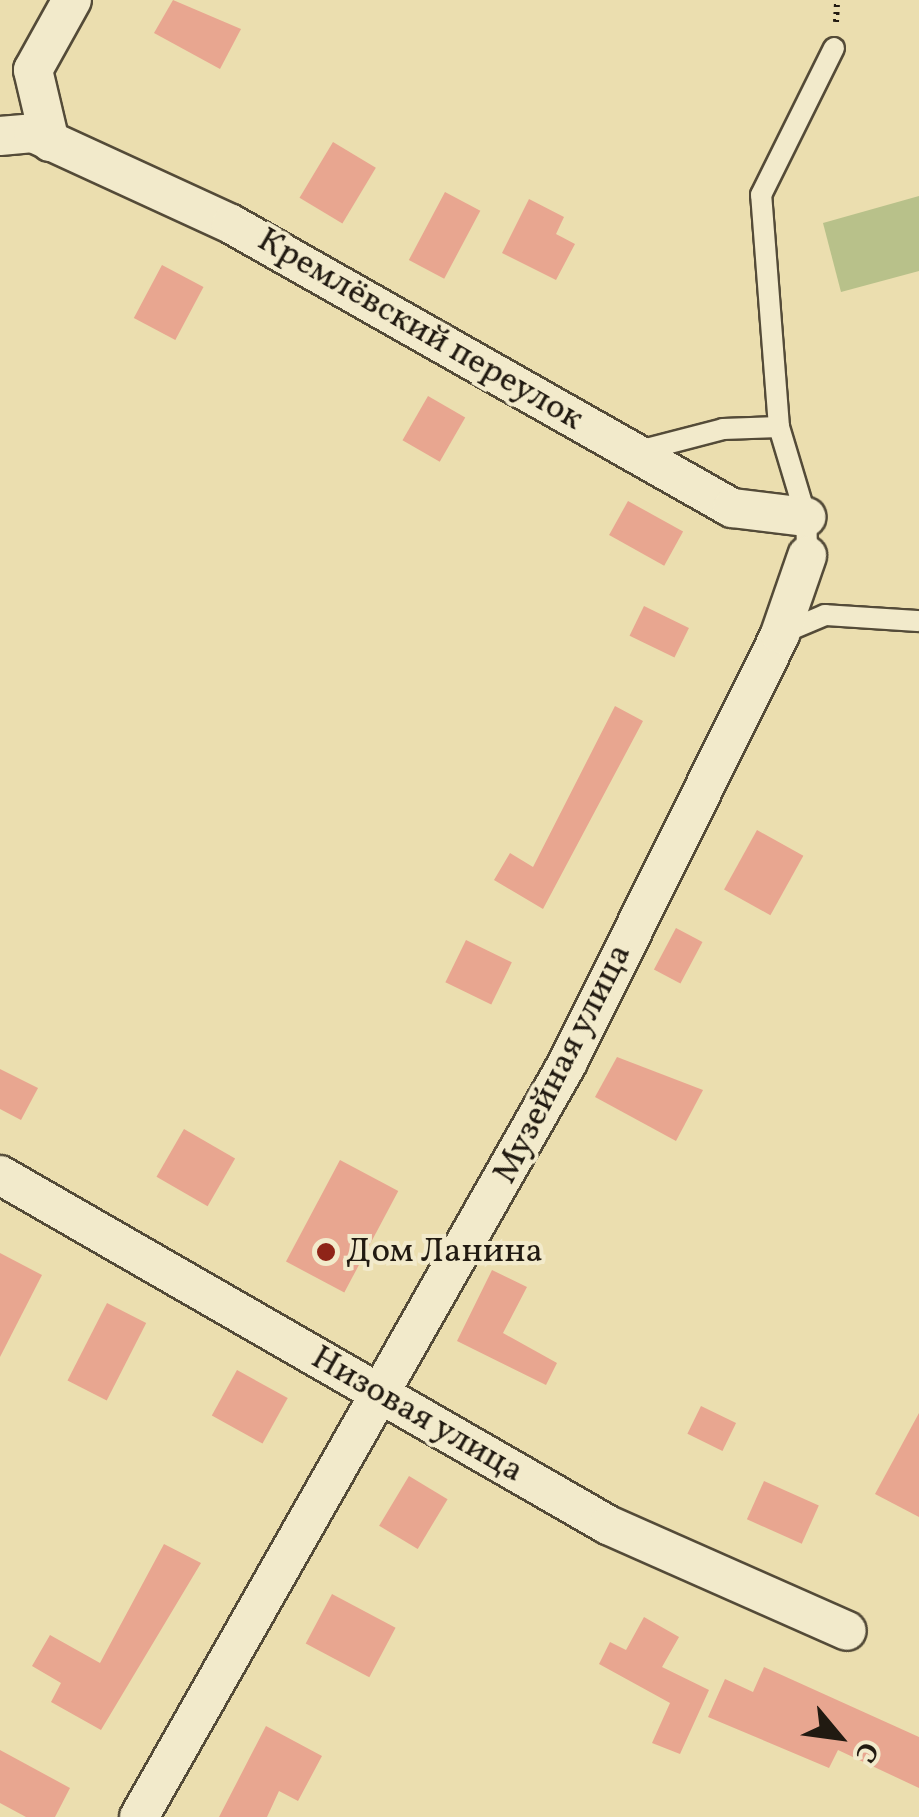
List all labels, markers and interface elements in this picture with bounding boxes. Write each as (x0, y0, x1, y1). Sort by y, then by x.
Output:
street label: Кремлёвский переулок (250, 220, 590, 440)
street label: Музейная улица (484, 937, 642, 1191)
place label: Дом Ланина (346, 1231, 543, 1273)
marker: Дом Ланина (315, 1241, 337, 1263)
street label: Низовая улица (303, 1337, 531, 1493)
north arrow (789, 1687, 889, 1787)
text: С (844, 1734, 887, 1769)

